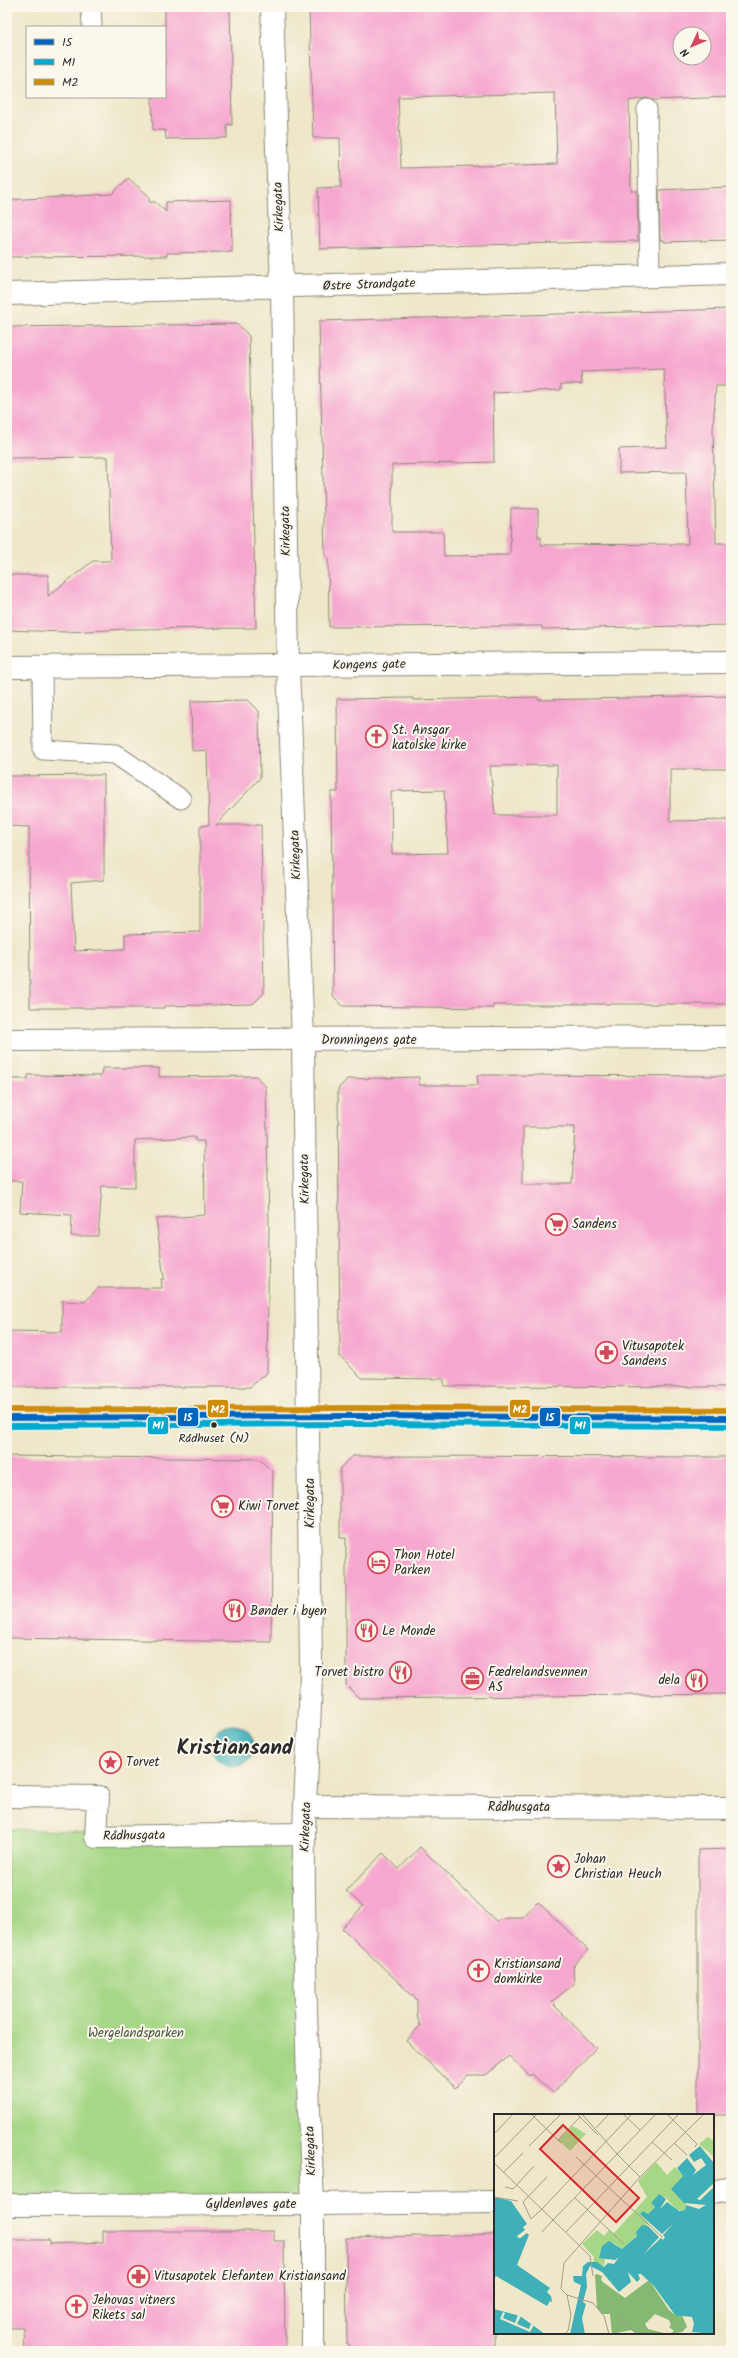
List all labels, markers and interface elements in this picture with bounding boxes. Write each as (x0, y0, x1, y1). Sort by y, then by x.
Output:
legend (26, 26, 166, 98)
north arrow (672, 26, 712, 66)
text: 15 (62, 33, 74, 52)
text: N (677, 43, 694, 61)
text: M1 (62, 53, 75, 72)
text: M2 (62, 73, 78, 92)
street label: Kirkegata (268, 181, 290, 233)
street label: Østre Strandgate (322, 273, 416, 297)
street label: Kirkegata (275, 506, 297, 556)
street label: Kongens gate (332, 654, 406, 676)
place label: St. Ansgar katolske kirke (392, 720, 467, 756)
church icon: St. Ansgar katolske kirke (363, 724, 389, 750)
street label: Kirkegata (285, 829, 307, 881)
street label: Dronningens gate (321, 1030, 417, 1051)
street label: Kirkegata (294, 1154, 316, 1204)
supermarket icon: Sandens (544, 1211, 570, 1237)
place label: Sandens (572, 1214, 617, 1235)
place label: Vitusapotek Sandens (622, 1336, 685, 1372)
pharmacy icon: Vitusapotek Sandens (593, 1340, 619, 1366)
line badge: M2 (207, 1399, 229, 1418)
line badge: M2 (509, 1399, 531, 1418)
text: M2 (211, 1401, 225, 1419)
text: M2 (513, 1401, 527, 1419)
line badge: 15 (177, 1407, 199, 1427)
line badge: 15 (539, 1407, 561, 1427)
text: 15 (184, 1409, 194, 1427)
text: 15 (546, 1409, 556, 1427)
line badge: M1 (147, 1416, 169, 1435)
line badge: M1 (569, 1416, 591, 1435)
text: M1 (152, 1417, 164, 1435)
text: M1 (574, 1417, 586, 1435)
marker: Rådhuset (N) (209, 1420, 219, 1430)
place label: Rådhuset (N) (179, 1429, 249, 1448)
street label: Kirkegata (300, 1478, 321, 1528)
supermarket icon: Kiwi Torvet (209, 1493, 235, 1519)
place label: Kiwi Torvet (238, 1496, 300, 1517)
place label: Thon Hotel Parken (394, 1545, 455, 1581)
hotel icon: Thon Hotel Parken (366, 1549, 392, 1575)
restaurant icon: Bønder i byen (221, 1598, 247, 1624)
place label: Bønder i byen (250, 1601, 327, 1622)
restaurant icon: Le Monde (354, 1618, 380, 1644)
place label: Le Monde (382, 1621, 436, 1642)
restaurant icon: Torvet bistro (387, 1659, 413, 1685)
place label: Torvet bistro (315, 1662, 384, 1683)
place label: Fædrelandsvennen AS (488, 1662, 587, 1698)
office icon: Fædrelandsvennen AS (459, 1666, 485, 1692)
restaurant icon: dela (683, 1667, 709, 1693)
place label: dela (658, 1670, 680, 1691)
district label: Kristiansand (177, 1732, 294, 1765)
place icon: Torvet (97, 1749, 123, 1775)
place label: Torvet (126, 1752, 160, 1773)
street label: Rådhusgata (488, 1797, 550, 1818)
street label: Kirkegata (295, 1801, 317, 1853)
street label: Rådhusgata (103, 1825, 165, 1847)
place label: Johan Christian Heuch (574, 1849, 662, 1885)
place icon: Johan Christian Heuch (546, 1853, 572, 1879)
place label: Kristiansand domkirke (494, 1954, 561, 1990)
church icon: Kristiansand domkirke (466, 1958, 492, 1984)
park label: Wergelandsparken (88, 2023, 184, 2044)
inset map (494, 2114, 714, 2334)
street label: Kirkegata (300, 2125, 322, 2177)
street label: Gyldenløves gate (206, 2194, 297, 2215)
pharmacy icon: Vitusapotek Elefanten Kristiansand (126, 2263, 152, 2289)
place label: Vitusapotek Elefanten Kristiansand (154, 2266, 346, 2287)
place label: Jehovas vitners Rikets sal (92, 2290, 176, 2326)
church icon: Jehovas vitners Rikets sal (64, 2294, 90, 2320)

